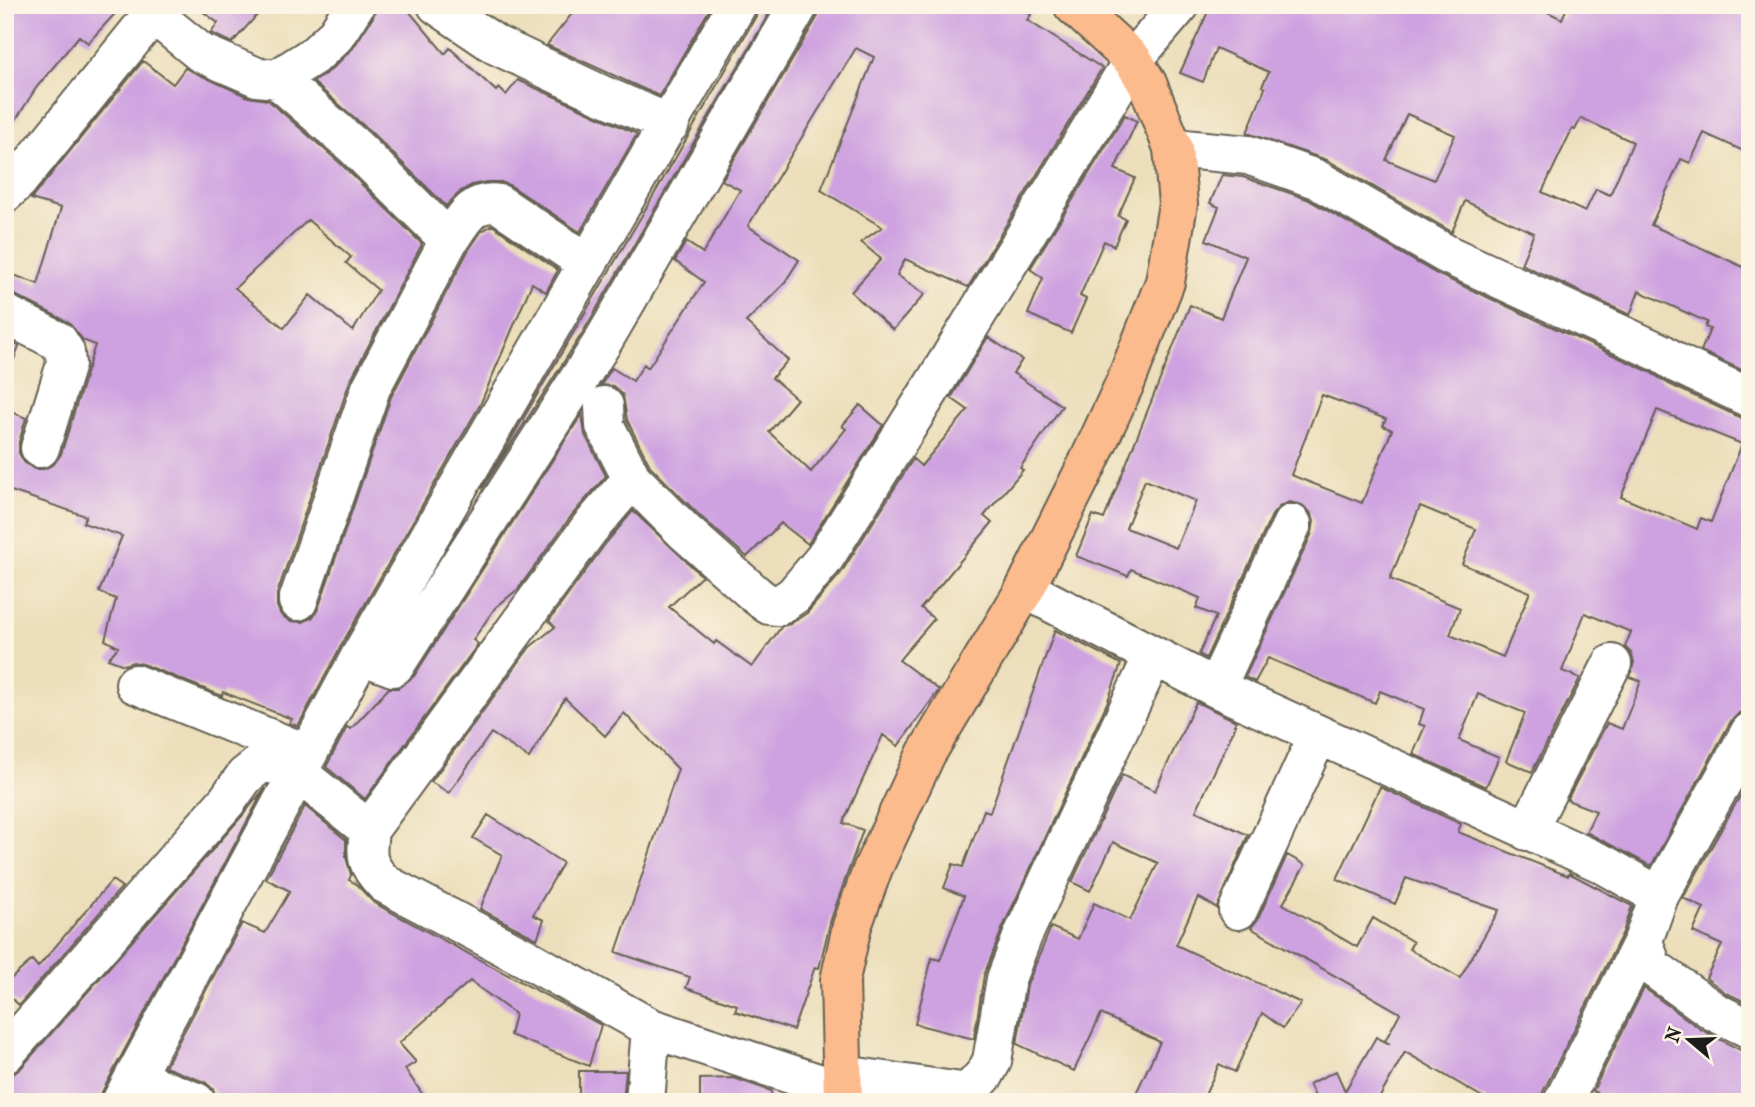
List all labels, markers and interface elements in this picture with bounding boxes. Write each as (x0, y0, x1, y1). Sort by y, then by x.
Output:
north arrow (1654, 1006, 1724, 1076)
text: N (1661, 1024, 1687, 1045)

